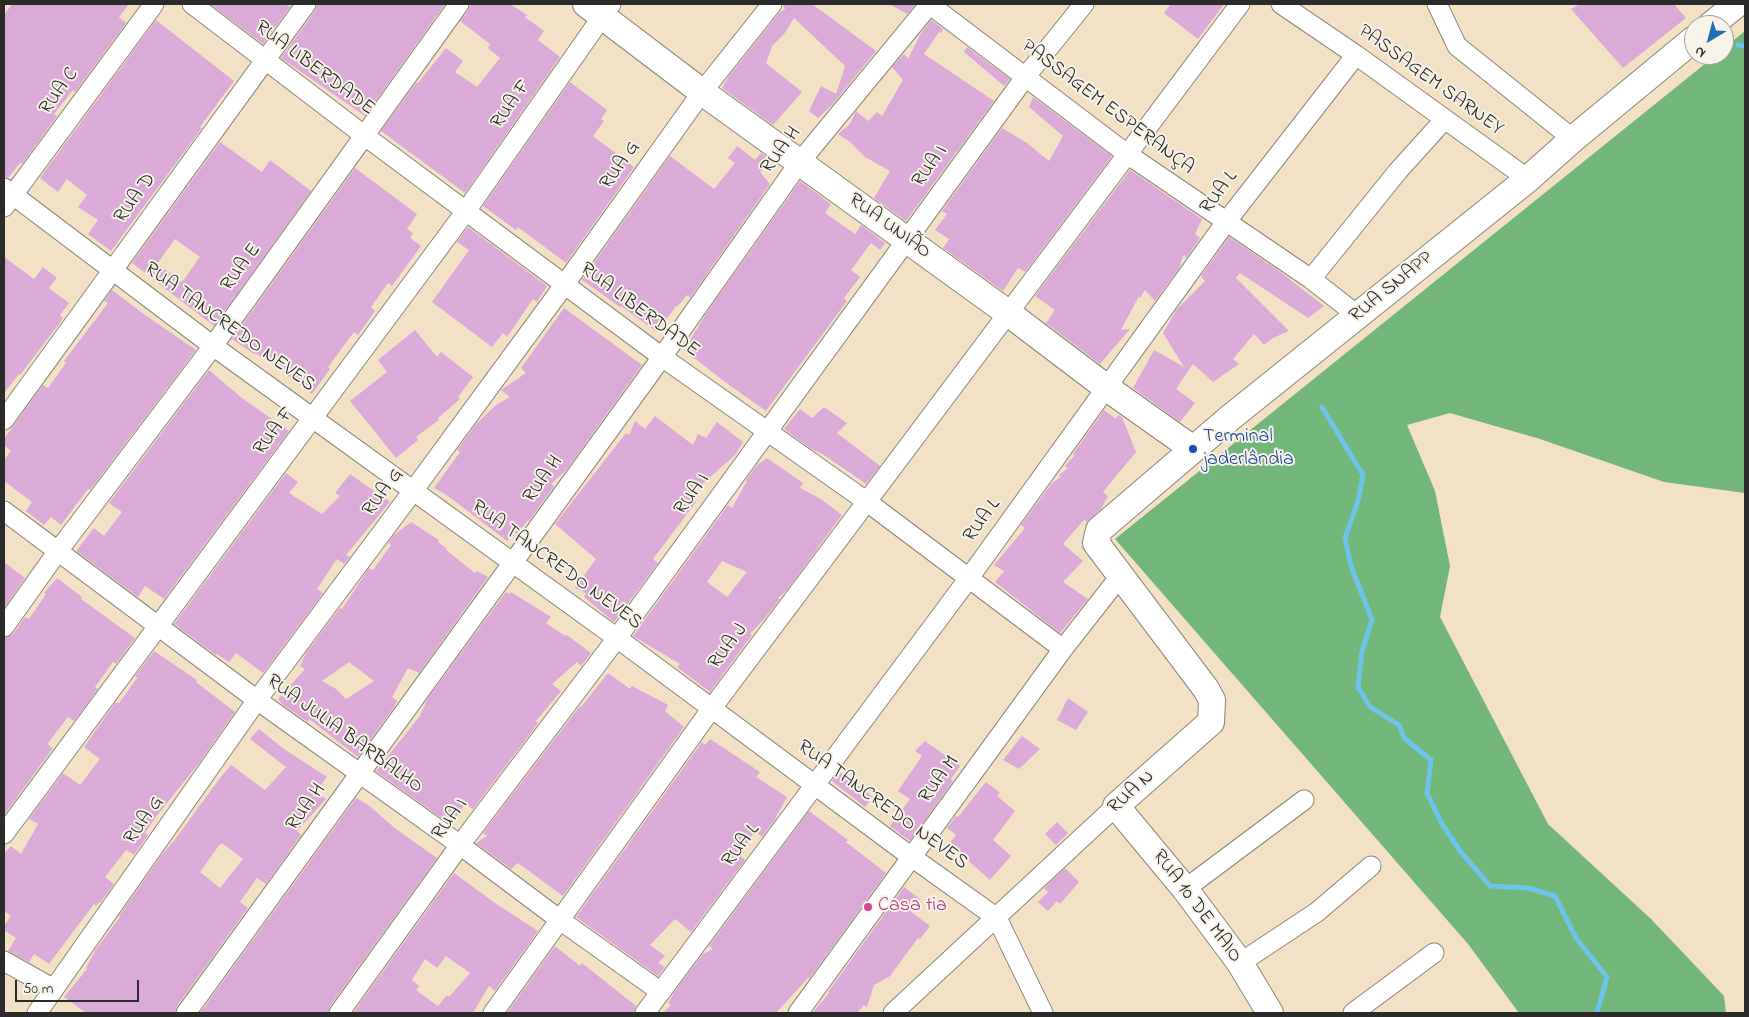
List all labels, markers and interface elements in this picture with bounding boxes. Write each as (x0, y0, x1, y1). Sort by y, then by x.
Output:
north arrow (1684, 15, 1734, 65)
street label: RUA LIBERDADE (249, 16, 379, 122)
street label: PASSAGEM SARNEY (1353, 20, 1507, 142)
street label: PASSAGEM ESPERANÇA (1016, 35, 1198, 181)
text: N (1690, 40, 1710, 63)
street label: RUA C (35, 64, 85, 120)
street label: RUA F (487, 76, 537, 134)
street label: RUA H (757, 123, 807, 179)
street label: RUA G (596, 137, 646, 195)
street label: RUA I (908, 141, 954, 193)
street label: RUA L (1196, 166, 1244, 220)
street label: RUA D (110, 169, 162, 229)
street label: RUA UNIÃO (843, 189, 935, 265)
street label: RUA E (217, 239, 267, 297)
street label: RUA SNAPP (1345, 247, 1439, 329)
street label: RUA TANCREDO NEVES (139, 258, 319, 398)
street label: RUA LIBERDADE (574, 258, 704, 364)
street label: RUA F (249, 403, 301, 461)
place label: Terminal jaderlândia (1203, 426, 1294, 473)
marker: Terminal jaderlândia (1187, 443, 1199, 455)
street label: RUA H (519, 452, 569, 508)
street label: RUA G (358, 464, 410, 522)
street label: RUA I (670, 469, 716, 521)
street label: RUA L (959, 494, 1007, 548)
street label: RUA TANCREDO NEVES (466, 496, 646, 636)
street label: RUA J (704, 620, 754, 674)
street label: RUA JULIA BARBALHO (261, 670, 427, 800)
street label: RUA TANCREDO NEVES (792, 736, 972, 876)
street label: RUA M (915, 751, 965, 809)
street label: RUA N (1104, 766, 1160, 820)
street label: RUA H (282, 780, 332, 836)
street label: RUA G (120, 792, 170, 850)
street label: RUA I (428, 795, 474, 845)
street label: RUA L (718, 819, 766, 873)
street label: RUA 10 DE MAIO (1146, 846, 1246, 968)
place label: Casa tia (878, 895, 947, 919)
marker: Casa tia (862, 901, 874, 913)
scale bar (18, 970, 141, 1002)
text: 50 m (23, 978, 53, 1000)

